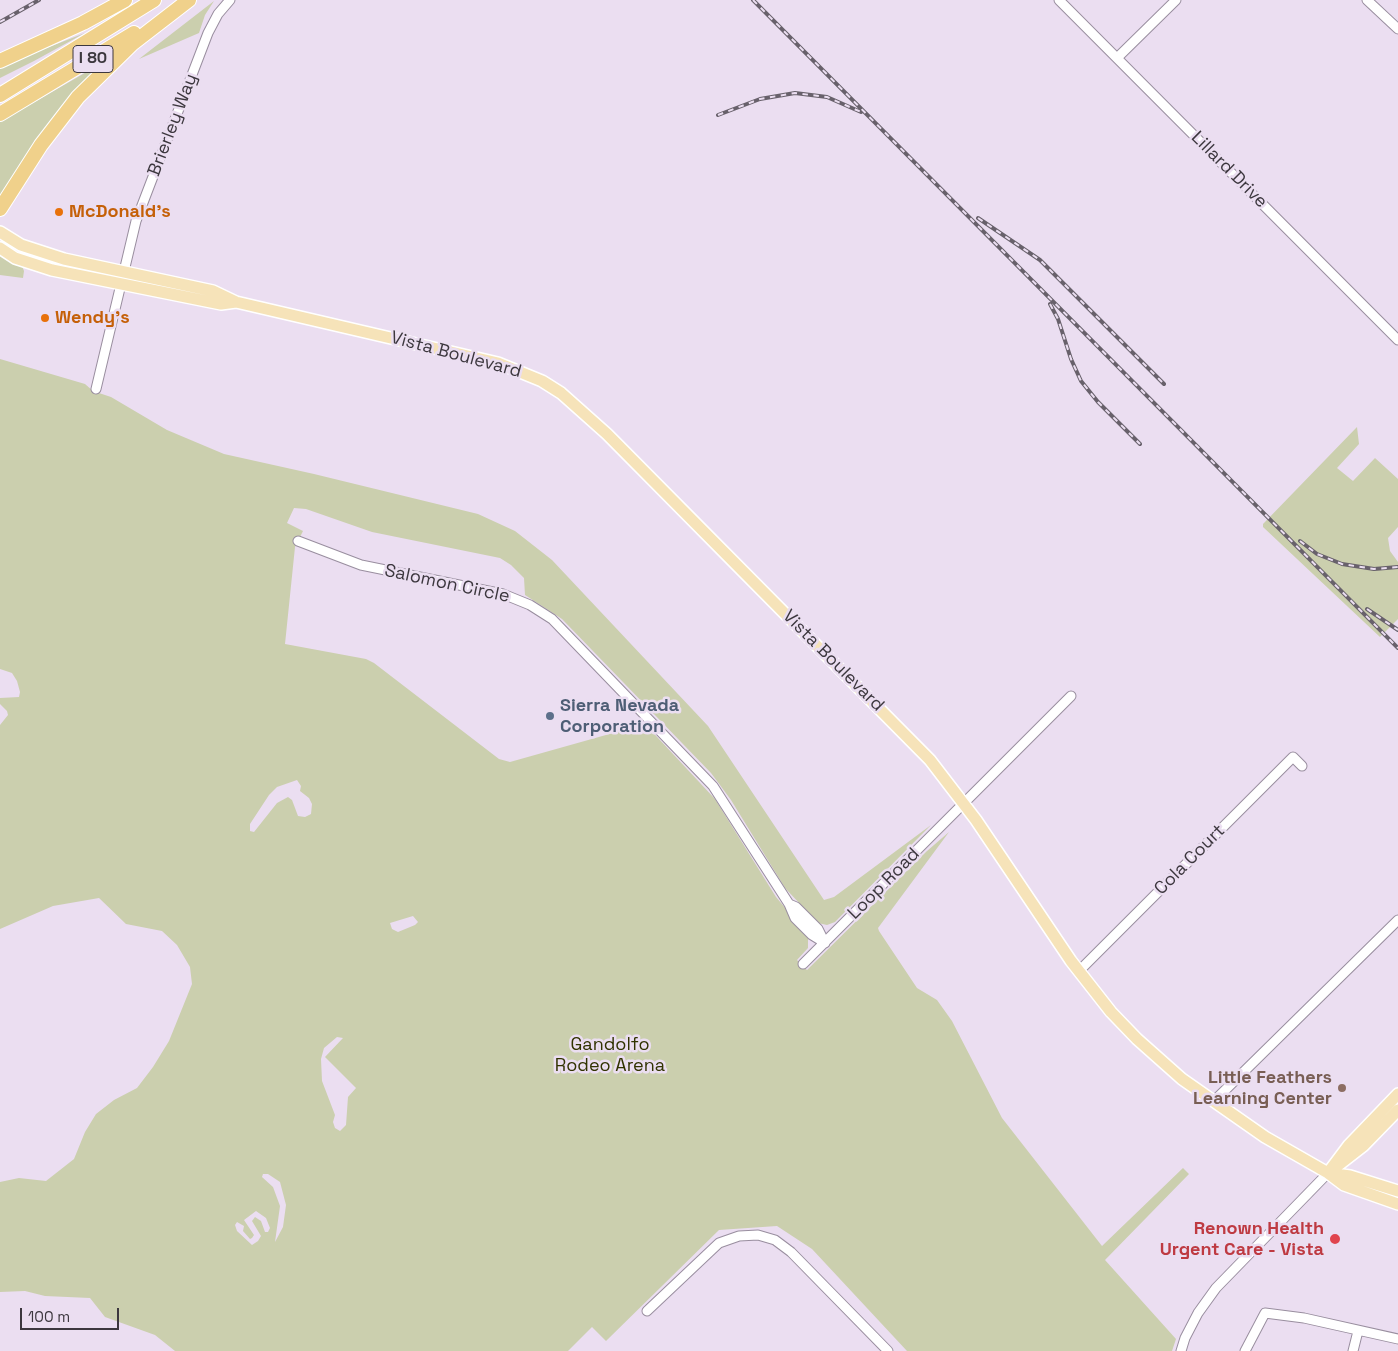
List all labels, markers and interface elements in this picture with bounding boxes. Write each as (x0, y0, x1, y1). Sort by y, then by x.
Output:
road number: I 80 (73, 46, 113, 72)
street label: Brierley Way (144, 71, 202, 179)
street label: Lillard Drive (1186, 127, 1272, 213)
place label: McDonald's (69, 201, 171, 223)
marker: McDonald's (53, 206, 65, 218)
place label: Wendy's (55, 307, 130, 329)
marker: Wendy's (39, 312, 51, 324)
street label: Vista Boulevard (388, 327, 524, 383)
street label: Salomon Circle (382, 560, 512, 608)
street label: Vista Boulevard (778, 606, 888, 716)
place label: Sierra Nevada Corporation (560, 695, 679, 738)
marker: Sierra Nevada Corporation (544, 710, 556, 722)
street label: Cola Court (1150, 820, 1230, 900)
street label: Loop Road (844, 844, 924, 924)
park label: Gandolfo Rodeo Arena (555, 1034, 665, 1076)
place label: Little Feathers Learning Center (1193, 1067, 1332, 1110)
marker: Little Feathers Learning Center (1336, 1082, 1348, 1094)
place label: Renown Health Urgent Care - Vista (1160, 1218, 1324, 1260)
marker: Renown Health Urgent Care - Vista (1328, 1232, 1342, 1246)
scale bar (22, 1298, 121, 1330)
text: 100 m (28, 1307, 70, 1326)

